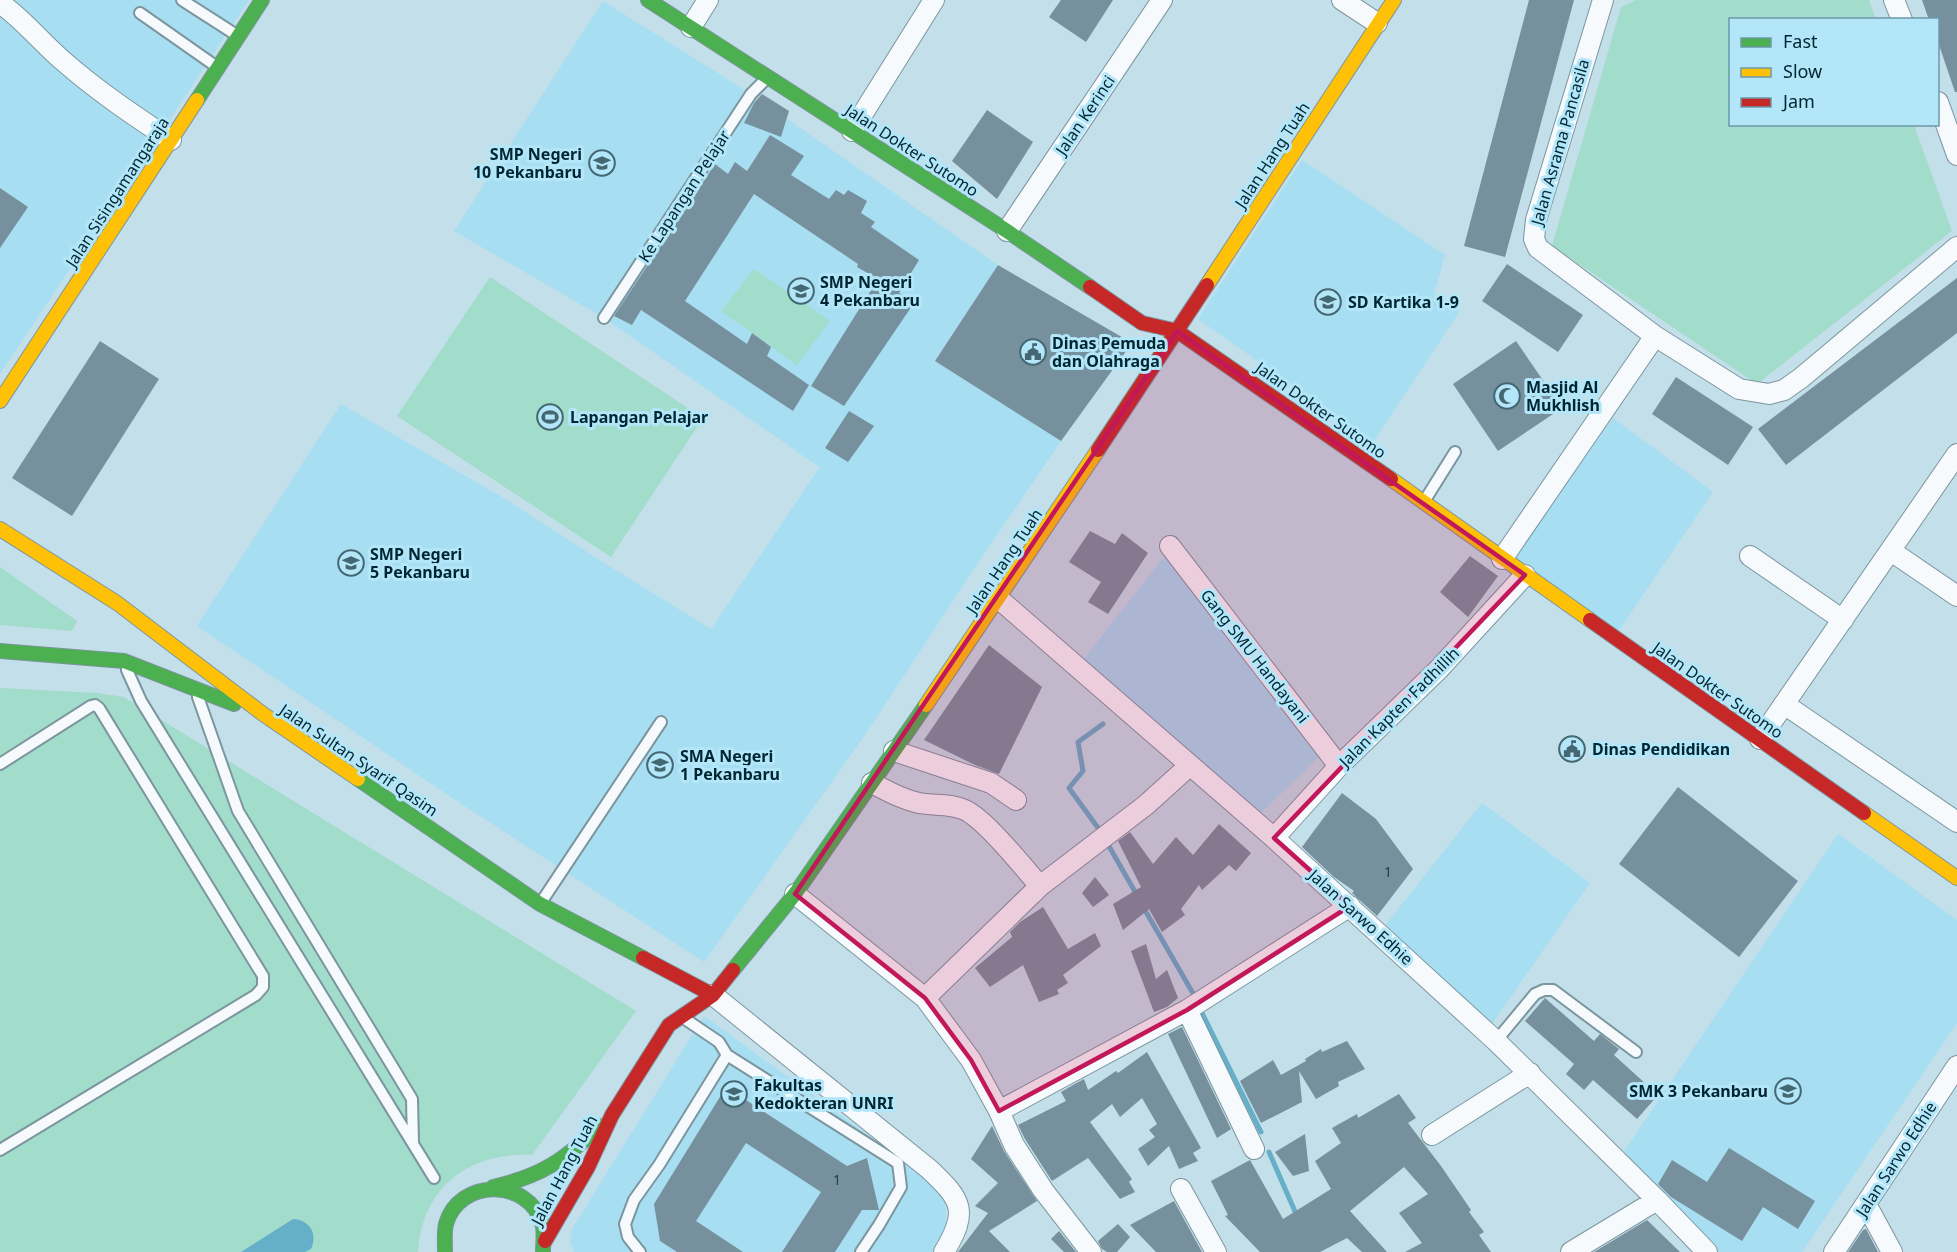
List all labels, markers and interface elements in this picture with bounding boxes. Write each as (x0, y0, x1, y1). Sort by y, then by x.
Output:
legend (1729, 18, 1939, 126)
text: Fast (1783, 29, 1818, 53)
street label: Jalan Asrama Pancasila (1525, 56, 1594, 230)
text: Slow (1783, 59, 1822, 83)
street label: Jalan Kerinci (1049, 71, 1120, 161)
text: Jam (1781, 89, 1815, 113)
street label: Jalan Dokter Sutomo (839, 98, 983, 201)
street label: Jalan Hang Tuah (1228, 98, 1314, 214)
street label: Jalan Sisingamangaraja (59, 113, 174, 273)
street label: Ke Lapangan Pelajar (633, 125, 735, 266)
place label: SMP Negeri 10 Pekanbaru (473, 143, 582, 183)
school or university icon: SMP Negeri 10 Pekanbaru (587, 148, 617, 178)
place label: SMP Negeri 4 Pekanbaru (820, 271, 920, 311)
school or university icon: SMP Negeri 4 Pekanbaru (786, 276, 816, 306)
school or university icon: SD Kartika 1-9 (1313, 287, 1343, 317)
place label: SD Kartika 1-9 (1348, 291, 1459, 313)
place label: Dinas Pemuda dan Olahraga (1052, 332, 1166, 372)
public building icon: Dinas Pemuda dan Olahraga (1018, 337, 1048, 367)
street label: Jalan Dokter Sutomo (1250, 355, 1391, 463)
place label: Masjid Al Mukhlish (1526, 376, 1600, 416)
mosque icon: Masjid Al Mukhlish (1492, 381, 1522, 411)
sports icon: Lapangan Pelajar (535, 402, 565, 432)
place label: Lapangan Pelajar (570, 406, 708, 428)
street label: Jalan Hang Tuah (960, 504, 1047, 619)
place label: SMP Negeri 5 Pekanbaru (370, 543, 470, 583)
school or university icon: SMP Negeri 5 Pekanbaru (336, 548, 366, 578)
street label: Gang SMU Handayani (1196, 584, 1314, 728)
street label: Jalan Dokter Sutomo (1647, 635, 1788, 743)
street label: Jalan Kapten Fadhillih (1333, 642, 1464, 773)
street label: Jalan Sultan Syarif Qasim (274, 698, 443, 821)
public building icon: Dinas Pendidikan (1557, 734, 1587, 764)
place label: Dinas Pendidikan (1592, 738, 1730, 760)
place label: SMA Negeri 1 Pekanbaru (680, 745, 780, 785)
school or university icon: SMA Negeri 1 Pekanbaru (645, 750, 675, 780)
house number: 1 (1384, 862, 1392, 881)
street label: Jalan Sarwo Edhie (1303, 863, 1418, 970)
place label: Fakultas Kedokteran UNRI (754, 1074, 894, 1114)
school or university icon: SMK 3 Pekanbaru (1773, 1076, 1803, 1106)
school or university icon: Fakultas Kedokteran UNRI (719, 1079, 749, 1109)
place label: SMK 3 Pekanbaru (1629, 1080, 1768, 1102)
street label: Jalan Sarwo Edhie (1849, 1097, 1941, 1222)
street label: Jalan Hang Tuah (525, 1111, 602, 1231)
house number: 1 (833, 1170, 841, 1189)

